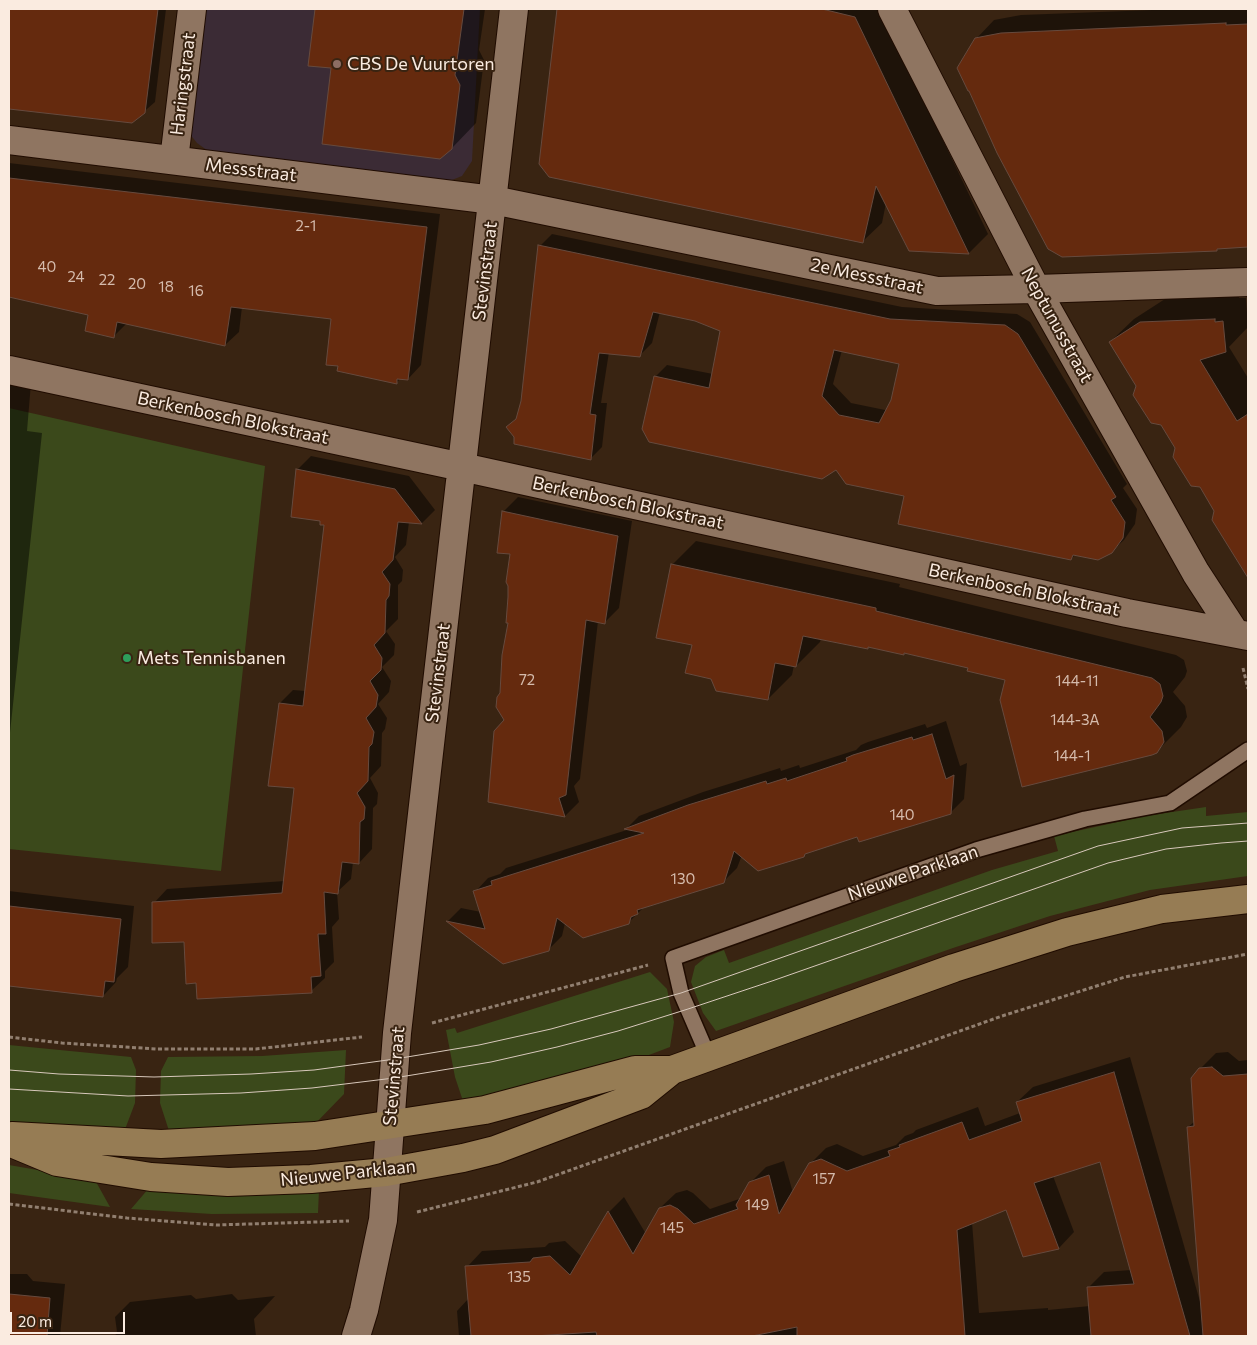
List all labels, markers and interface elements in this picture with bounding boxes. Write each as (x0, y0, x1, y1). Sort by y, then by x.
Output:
street label: Haringstraat (166, 31, 200, 137)
place label: CBS De Vuurtoren (347, 53, 495, 75)
marker: CBS De Vuurtoren (331, 58, 343, 70)
street label: Messstraat (204, 154, 298, 186)
house number: 2-1 (295, 217, 317, 235)
street label: Stevinstraat (468, 220, 502, 322)
street label: 2e Messstraat (809, 254, 925, 298)
house number: 40 (38, 258, 56, 276)
street label: Neptunusstraat (1016, 264, 1098, 386)
house number: 24 (67, 268, 85, 286)
house number: 22 (99, 271, 115, 289)
house number: 20 (128, 275, 146, 293)
house number: 18 (158, 278, 174, 296)
house number: 16 (188, 282, 204, 300)
street label: Berkenbosch Blokstraat (135, 387, 331, 449)
street label: Berkenbosch Blokstraat (530, 472, 726, 534)
street label: Berkenbosch Blokstraat (926, 559, 1122, 621)
street label: Stevinstraat (421, 622, 455, 724)
place label: Mets Tennisbanen (137, 647, 286, 669)
marker: Mets Tennisbanen (121, 652, 133, 664)
house number: 72 (519, 671, 535, 689)
house number: 144-11 (1055, 672, 1099, 690)
house number: 144-3A (1050, 711, 1100, 729)
house number: 144-1 (1053, 747, 1091, 765)
house number: 140 (889, 806, 915, 824)
street label: Nieuwe Parklaan (845, 841, 981, 905)
house number: 130 (671, 870, 695, 888)
street label: Stevinstraat (379, 1025, 409, 1127)
street label: Nieuwe Parklaan (279, 1155, 417, 1191)
house number: 157 (813, 1170, 835, 1188)
house number: 149 (745, 1196, 769, 1214)
house number: 145 (660, 1219, 684, 1237)
house number: 135 (507, 1268, 531, 1286)
scale bar (12, 1302, 128, 1334)
text: 20 m (18, 1312, 52, 1330)

